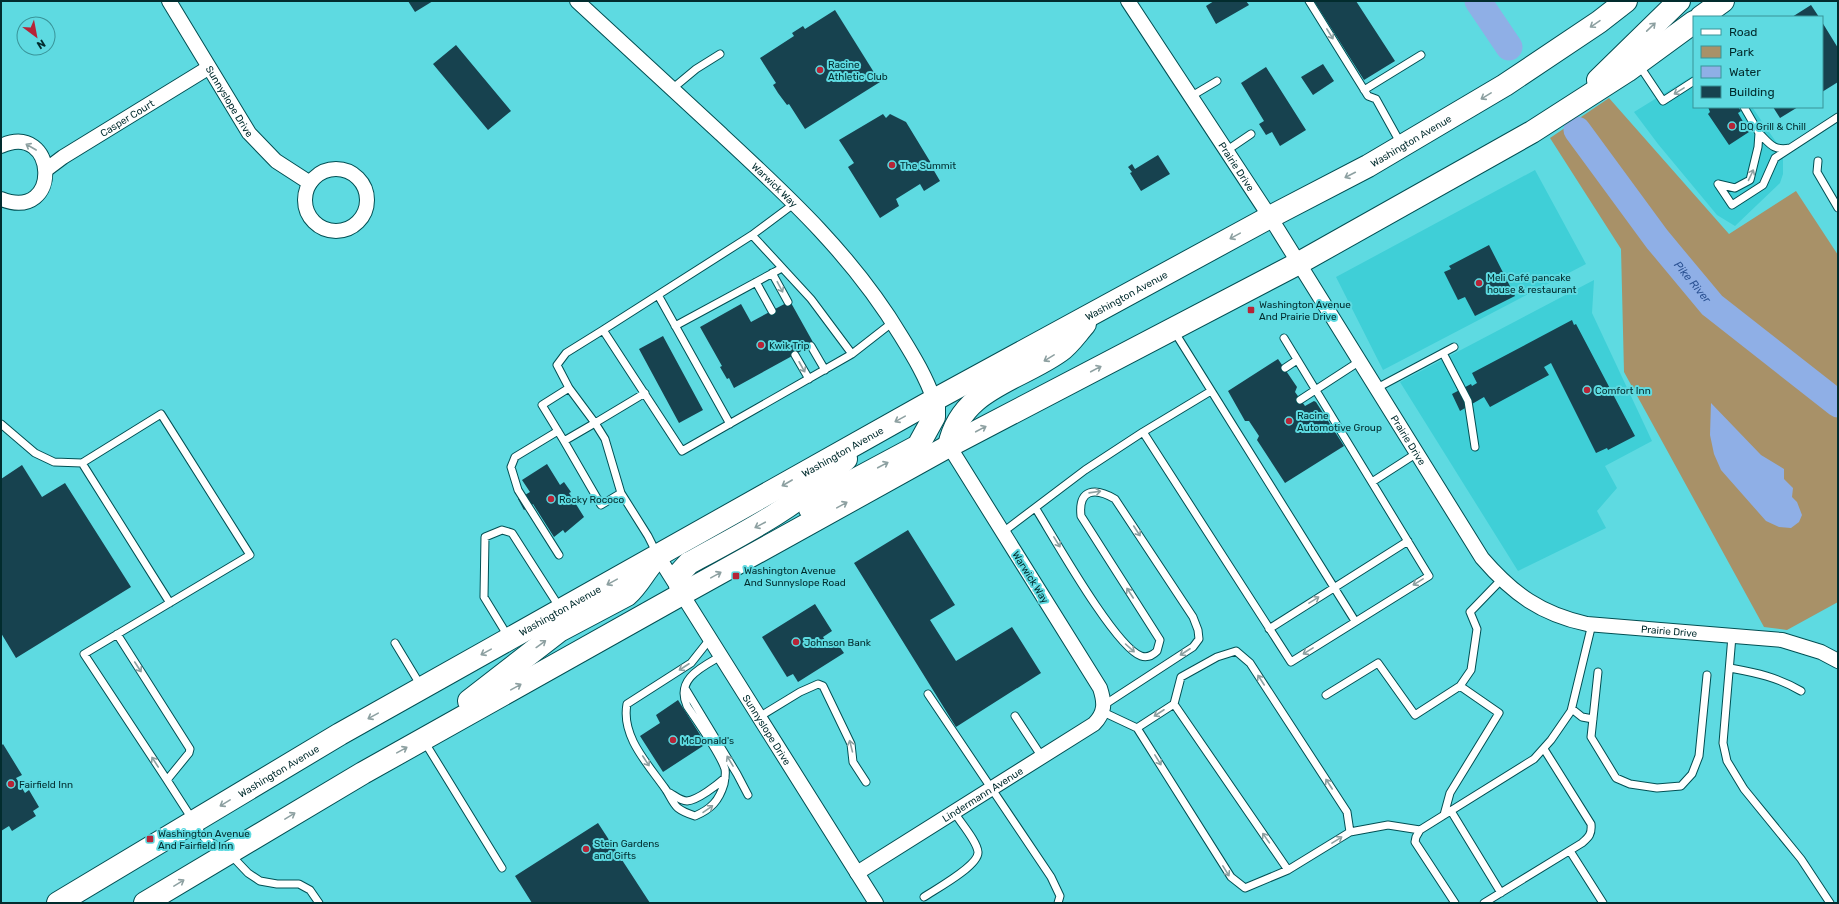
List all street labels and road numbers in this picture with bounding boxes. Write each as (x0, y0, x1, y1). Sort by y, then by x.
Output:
street label: Sunnyslope Drive (203, 64, 255, 140)
street label: Casper Court (98, 97, 157, 140)
street label: Washington Avenue (1369, 113, 1454, 170)
street label: Prairie Drive (1215, 140, 1257, 194)
street label: Warwick Way (749, 161, 800, 211)
street label: Washington Avenue (1083, 269, 1170, 324)
street label: Prairie Drive (1388, 413, 1428, 468)
street label: Washington Avenue (800, 424, 886, 480)
street label: Warwick Way (1009, 549, 1051, 606)
street label: Washington Avenue (517, 583, 604, 639)
street label: Prairie Drive (1640, 623, 1698, 640)
street label: Sunnyslope Drive (740, 693, 793, 768)
street label: Washington Avenue (236, 743, 322, 801)
street label: Lindermann Avenue (940, 765, 1026, 825)

